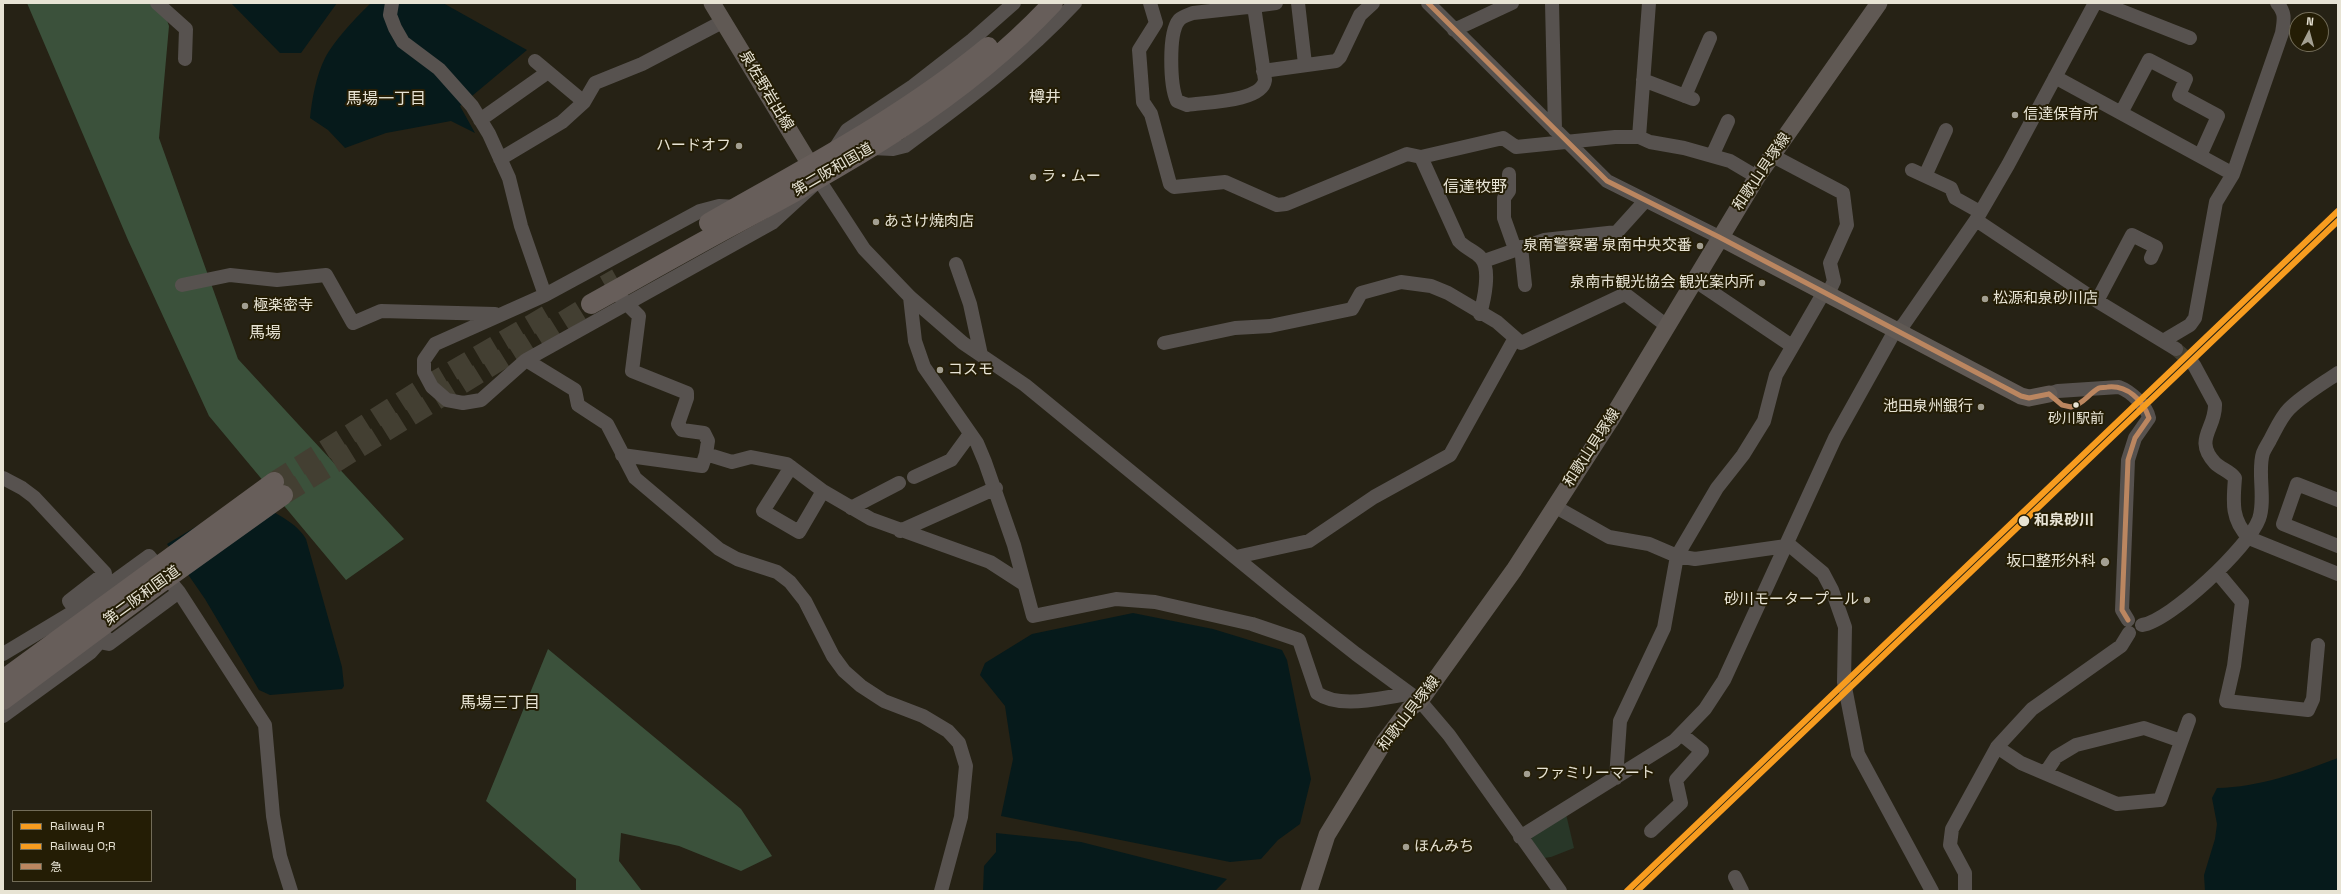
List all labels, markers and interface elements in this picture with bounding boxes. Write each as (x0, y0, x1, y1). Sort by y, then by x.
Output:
north arrow (2289, 12, 2329, 52)
text: N (2306, 14, 2315, 28)
street label: 泉佐野岩出線 (735, 48, 797, 134)
district label: 樽井 (1029, 88, 1061, 108)
district label: 馬場一丁目 (346, 90, 426, 110)
place label: 信達保育所 (2023, 106, 2098, 124)
marker: 信達保育所 (2010, 110, 2020, 120)
street label: 和歌山貝塚線 (1729, 130, 1795, 214)
place label: ハードオフ (656, 137, 731, 155)
street label: 第二阪和国道 (790, 140, 876, 200)
marker: ハードオフ (734, 141, 744, 151)
place label: ラ・ムー (1041, 168, 1101, 186)
marker: ラ・ムー (1028, 172, 1038, 182)
district label: 信達牧野 (1443, 178, 1507, 198)
place label: あさけ焼肉店 (884, 213, 974, 231)
marker: あさけ焼肉店 (871, 217, 881, 227)
place label: 泉南警察署 泉南中央交番 (1523, 237, 1692, 255)
marker: 泉南警察署 泉南中央交番 (1695, 241, 1705, 251)
place label: 泉南市観光協会 観光案内所 (1570, 274, 1754, 292)
marker: 泉南市観光協会 観光案内所 (1757, 278, 1767, 288)
place label: 松源和泉砂川店 (1993, 290, 2098, 308)
marker: 松源和泉砂川店 (1980, 294, 1990, 304)
place label: 極楽密寺 (253, 297, 313, 315)
marker: 極楽密寺 (240, 301, 250, 311)
district label: 馬場 (249, 324, 281, 344)
place label: コスモ (948, 361, 993, 379)
marker: コスモ (935, 365, 945, 375)
place label: 池田泉州銀行 (1883, 398, 1973, 416)
marker: 砂川駅前 (2071, 400, 2081, 410)
marker: 池田泉州銀行 (1976, 402, 1986, 412)
street label: 和歌山貝塚線 (1560, 405, 1624, 491)
place label: 砂川駅前 (2048, 411, 2104, 427)
place label: 和泉砂川 (2034, 512, 2094, 530)
marker: 和泉砂川 (2017, 514, 2031, 528)
place label: 坂口整形外科 (2006, 553, 2096, 571)
marker: 坂口整形外科 (2099, 556, 2111, 568)
street label: 第二阪和国道 (100, 562, 184, 630)
place label: 砂川モータープール (1724, 591, 1859, 609)
marker: 砂川モータープール (1862, 595, 1872, 605)
street label: 和歌山貝塚線 (1374, 673, 1444, 755)
district label: 馬場三丁目 (460, 694, 540, 714)
place label: ファミリーマート (1535, 765, 1655, 783)
marker: ファミリーマート (1522, 769, 1532, 779)
legend (12, 810, 152, 882)
text: Railway R (50, 818, 105, 834)
text: Railway O;R (50, 838, 116, 854)
place label: ほんみち (1414, 838, 1474, 856)
marker: ほんみち (1401, 842, 1411, 852)
text: 急 (50, 859, 62, 875)

